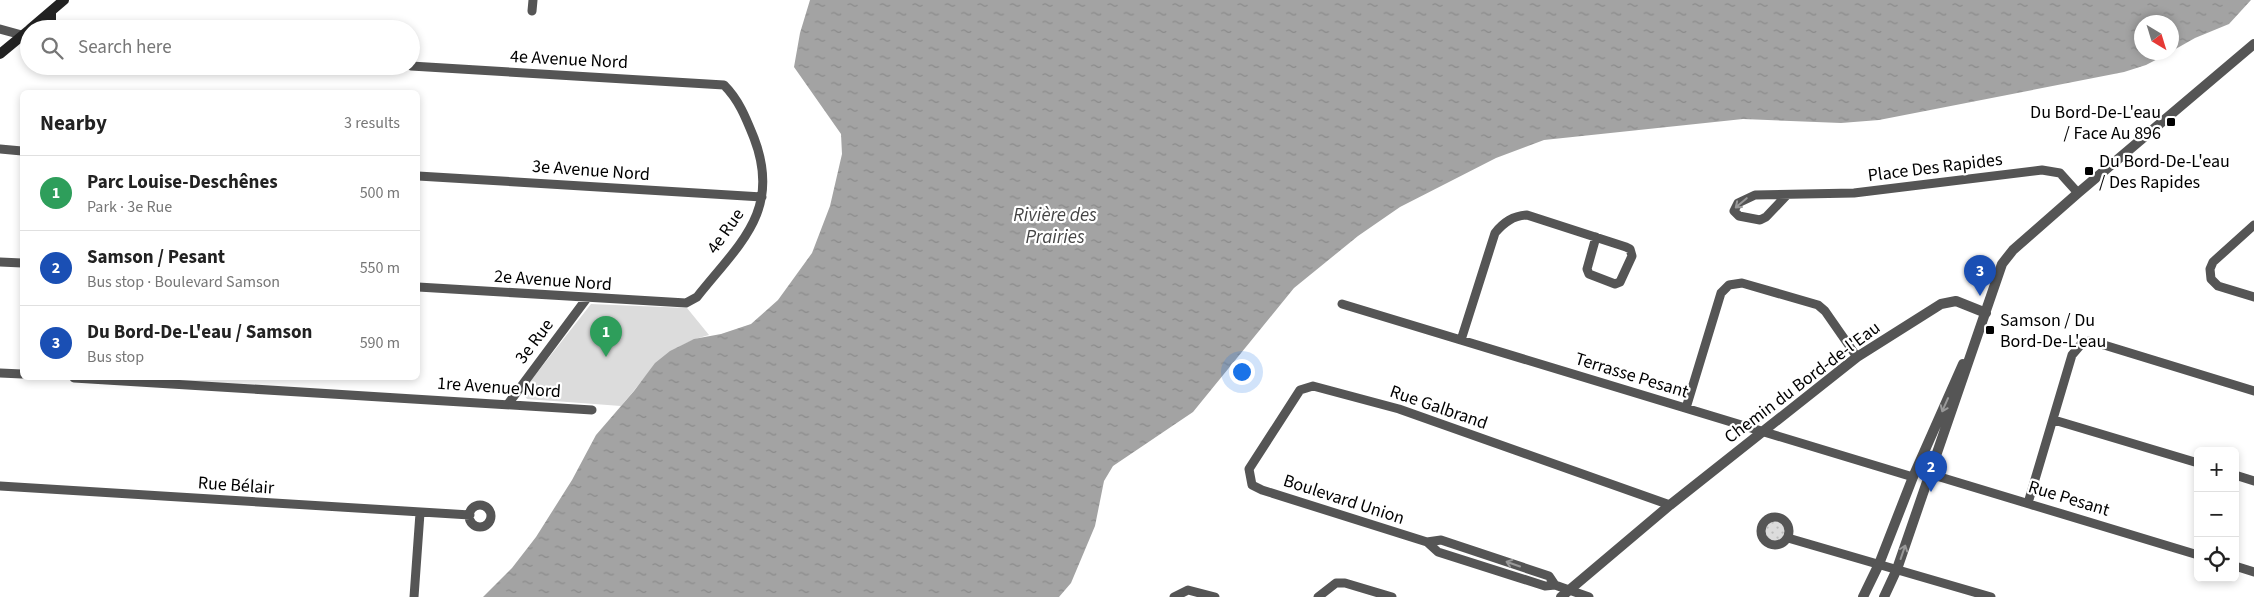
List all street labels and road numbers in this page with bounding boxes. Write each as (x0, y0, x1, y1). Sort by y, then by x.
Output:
street label: 4e Avenue Nord (509, 44, 629, 75)
street label: Place Des Rapides (1866, 147, 2004, 188)
street label: 3e Avenue Nord (531, 154, 651, 187)
street label: 4e Rue (701, 203, 750, 259)
street label: 2e Avenue Nord (493, 264, 613, 297)
street label: 3e Rue (509, 314, 560, 369)
street label: Chemin du Bord-de-l'Eau (1719, 315, 1885, 449)
street label: Terrasse Pesant (1572, 346, 1692, 405)
street label: 1re Avenue Nord (436, 371, 562, 404)
street label: Rue Galbrand (1387, 379, 1491, 436)
street label: Boulevard Union (1280, 468, 1408, 531)
street label: Rue Bélair (197, 470, 276, 501)
street label: Rue Pesant (2025, 474, 2113, 523)

